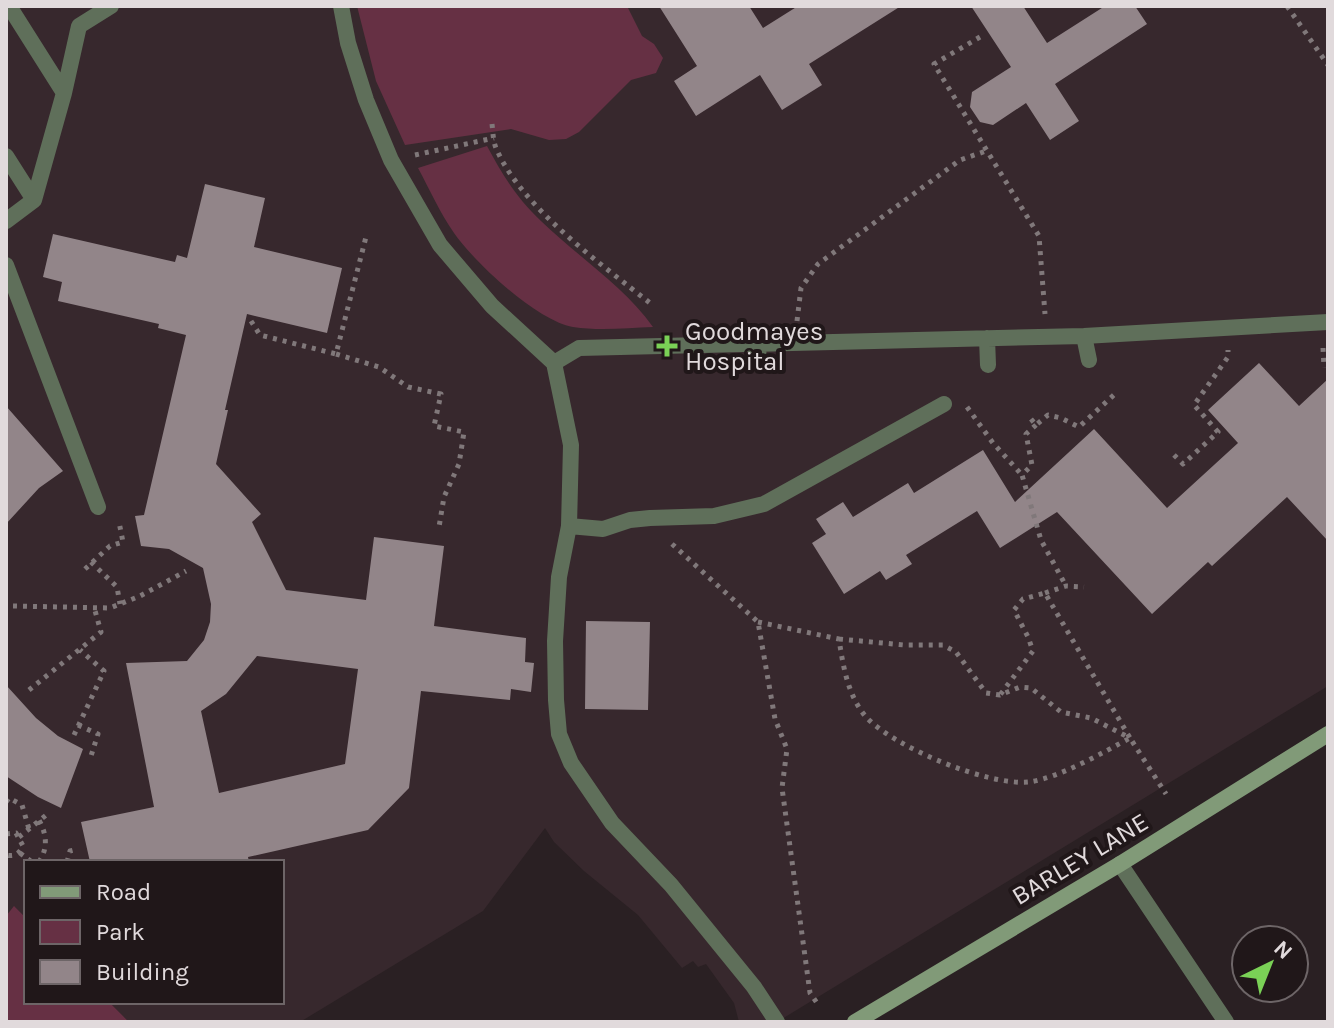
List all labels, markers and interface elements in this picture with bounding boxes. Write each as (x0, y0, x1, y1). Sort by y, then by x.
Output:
place label: Goodmayes Hospital (685, 316, 823, 377)
marker: Goodmayes Hospital (656, 335, 678, 357)
street label: BARLEY LANE (1006, 806, 1154, 912)
legend (24, 860, 284, 1004)
text: Road (96, 878, 151, 906)
text: Park (96, 918, 145, 946)
north arrow (1230, 924, 1310, 1004)
text: N (1268, 935, 1298, 965)
text: Building (96, 958, 189, 986)

